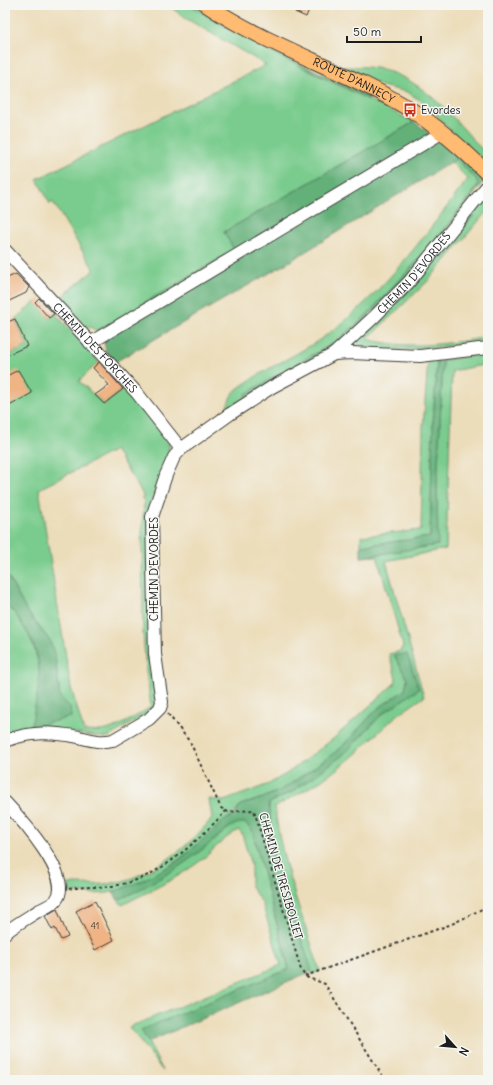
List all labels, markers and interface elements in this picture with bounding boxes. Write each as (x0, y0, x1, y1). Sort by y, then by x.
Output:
scale bar (347, 18, 421, 44)
text: 50 m (353, 24, 382, 39)
street label: ROUTE D'ANNECY (311, 54, 397, 106)
bus stop icon: Evordes (402, 102, 418, 118)
place label: Evordes (421, 103, 461, 117)
street label: CHEMIN D'EVORDES (374, 229, 454, 317)
street label: CHEMIN DES FORCHES (50, 300, 140, 396)
street label: CHEMIN D'EVORDES (147, 517, 161, 621)
street label: CHEMIN DE TRESIBOLIET (256, 811, 306, 941)
house number: 41 (91, 920, 99, 931)
north arrow (435, 1027, 475, 1067)
text: N (456, 1045, 472, 1058)

